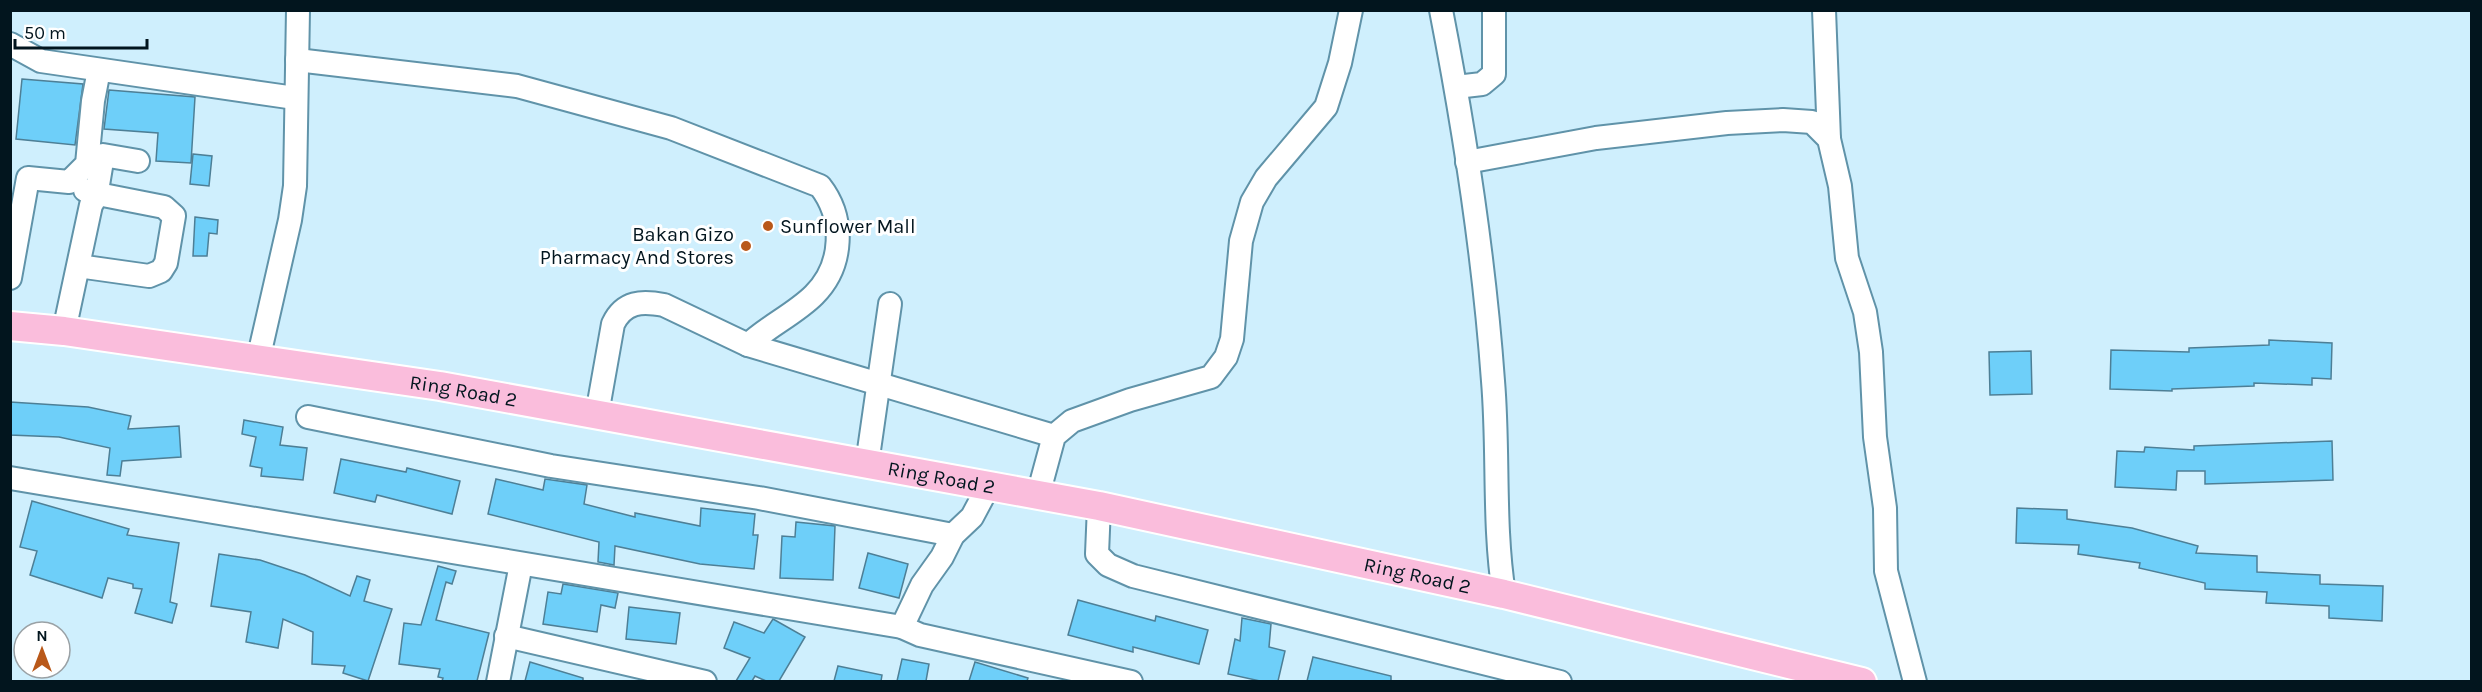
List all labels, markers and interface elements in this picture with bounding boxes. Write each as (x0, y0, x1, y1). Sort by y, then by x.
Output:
scale bar (15, 12, 147, 50)
text: 50 m (24, 22, 66, 44)
place label: Sunflower Mall (780, 215, 916, 238)
marker: Sunflower Mall (761, 219, 775, 233)
place label: Bakan Gizo Pharmacy And Stores (540, 223, 734, 269)
marker: Bakan Gizo Pharmacy And Stores (739, 239, 753, 253)
street label: Ring Road 2 (408, 371, 519, 412)
street label: Ring Road 2 (886, 457, 997, 499)
street label: Ring Road 2 (1362, 553, 1473, 598)
north arrow (12, 620, 72, 680)
text: N (36, 626, 48, 645)

